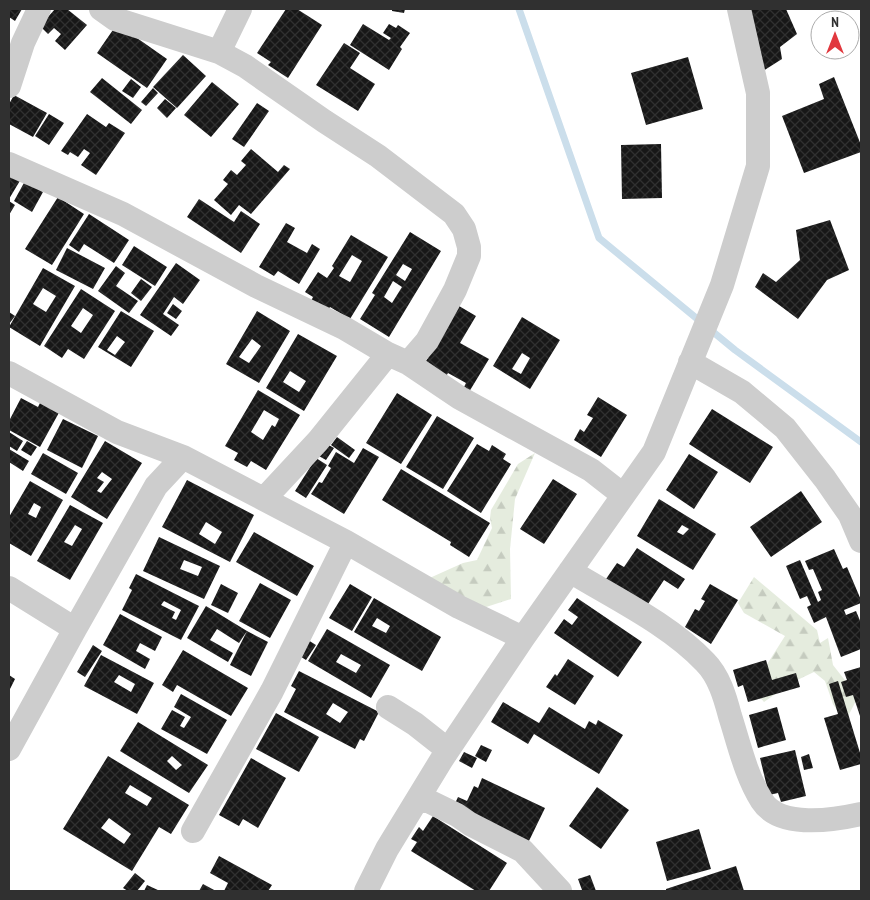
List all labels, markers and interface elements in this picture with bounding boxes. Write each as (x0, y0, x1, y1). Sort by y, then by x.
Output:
north arrow (810, 10, 860, 60)
text: N (831, 13, 839, 31)

